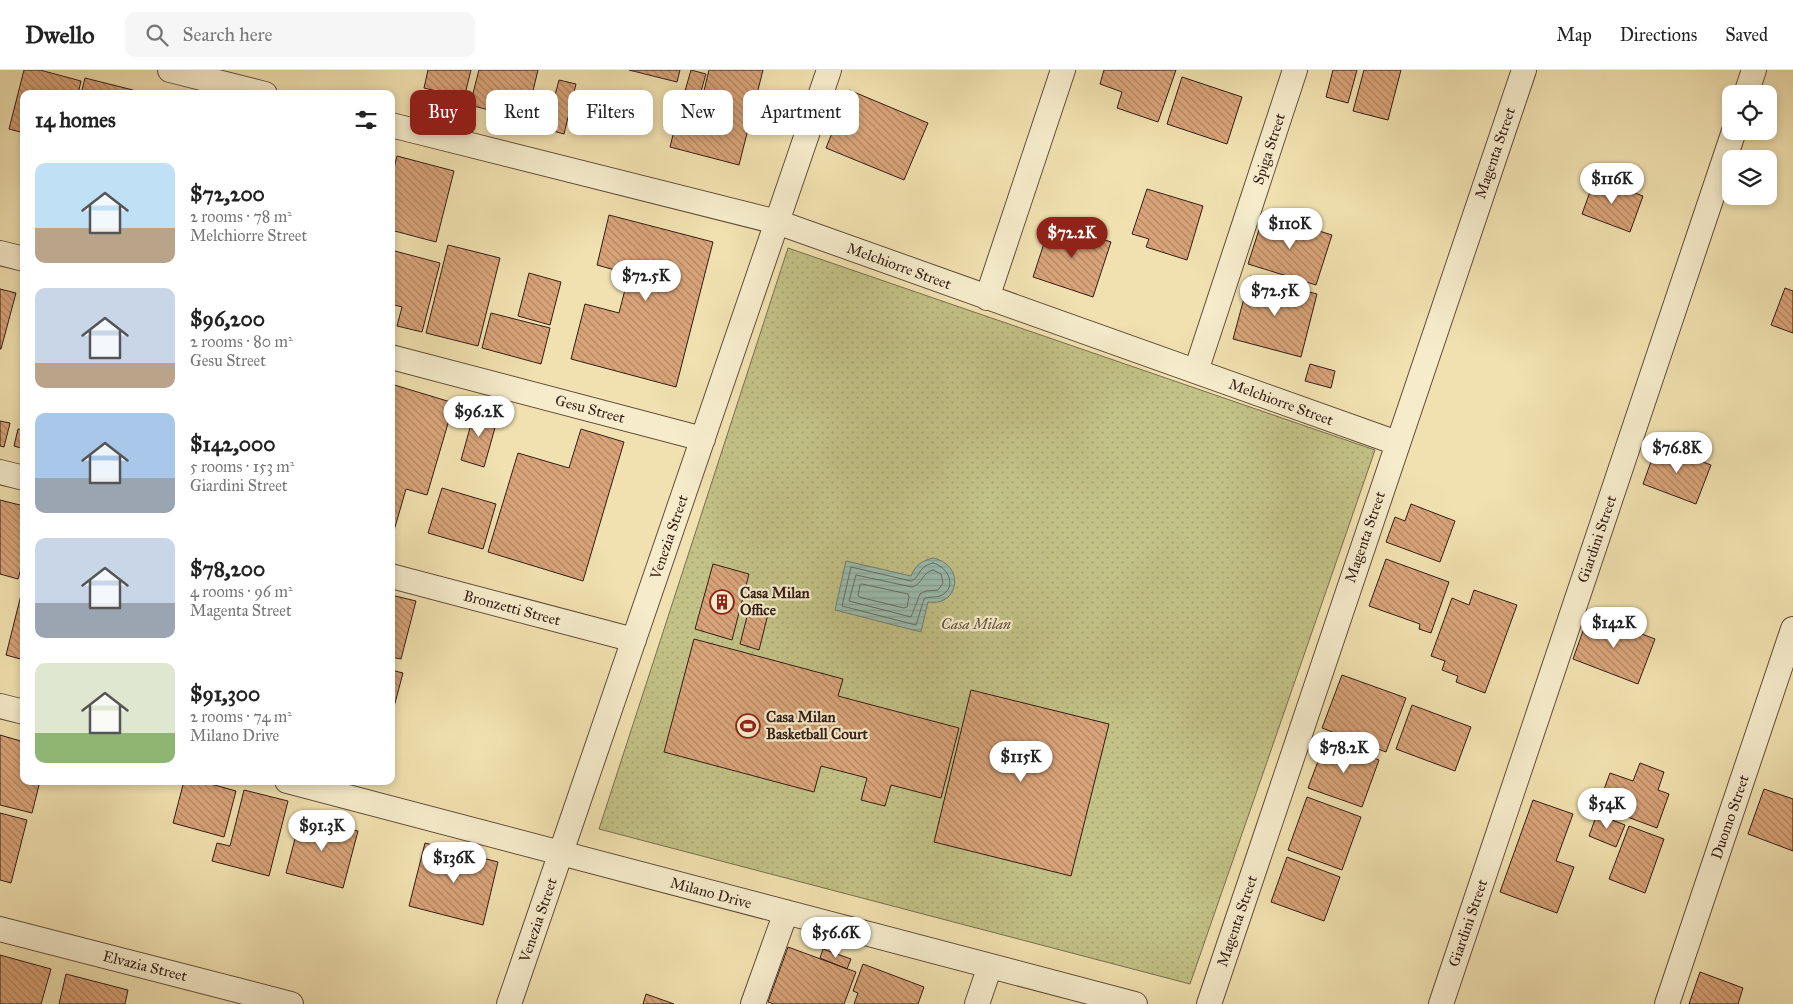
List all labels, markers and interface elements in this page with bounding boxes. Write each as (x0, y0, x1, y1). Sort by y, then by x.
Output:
search box (125, 12, 475, 57)
text: Dwello (25, 20, 95, 50)
icon: search (143, 21, 171, 49)
text: Search here (183, 23, 273, 46)
text: Map (1556, 24, 1592, 46)
text: Directions (1620, 24, 1697, 46)
text: Saved (1725, 24, 1768, 46)
map controls (1722, 85, 1777, 205)
button: locate (1722, 85, 1777, 140)
chip: Buy (410, 90, 476, 135)
chip: Rent (486, 90, 558, 135)
chip: Filters (568, 90, 653, 135)
chip: New (663, 90, 733, 135)
chip: Apartment (743, 90, 859, 135)
street label: Magenta Street (1471, 104, 1519, 201)
icon: filters (352, 106, 380, 134)
text: 14 homes (35, 107, 116, 133)
street label: Spiga Street (1249, 110, 1289, 187)
button: layers (1722, 150, 1777, 205)
pin: $116K (1577, 162, 1647, 205)
text: $116K (1591, 169, 1633, 188)
text: $72,200 (190, 181, 265, 207)
icon: home (75, 183, 135, 243)
text: 2 rooms · 78 m² (190, 207, 292, 226)
pin: $110K (1255, 208, 1325, 250)
text: $110K (1269, 214, 1311, 233)
pin: $72.2K (1031, 216, 1113, 259)
text: $72.2K (1048, 223, 1096, 242)
text: Melchiorre Street (190, 226, 307, 245)
street label: Melchiorre Street (844, 239, 954, 293)
pin: $72.5K (605, 260, 687, 302)
text: $72.5K (622, 266, 670, 285)
pin: $72.5K (1234, 274, 1316, 317)
text: $72.5K (1251, 281, 1299, 300)
text: $96,200 (190, 306, 265, 332)
icon: home (75, 308, 135, 368)
text: 2 rooms · 80 m² (190, 332, 293, 351)
text: Gesu Street (190, 351, 266, 370)
street label: Melchiorre Street (1226, 375, 1336, 429)
street label: Gesu Street (553, 391, 627, 427)
pin: $96.2K (438, 396, 520, 438)
text: $96.2K (455, 402, 503, 421)
text: $142,000 (190, 431, 276, 457)
pin: $76.8K (1636, 432, 1718, 474)
icon: home (75, 433, 135, 493)
text: $76.8K (1652, 438, 1702, 457)
text: 5 rooms · 153 m² (190, 457, 294, 476)
text: Giardini Street (190, 476, 287, 495)
street label: Magenta Street (1341, 488, 1389, 585)
street label: Venezia Street (646, 492, 692, 582)
street label: Giardini Street (1574, 492, 1621, 585)
text: $78,200 (190, 556, 265, 582)
icon: home (75, 558, 135, 618)
text: 4 rooms · 96 m² (190, 582, 293, 601)
place label: Casa Milan Office (740, 584, 811, 619)
street label: Bronzetti Street (462, 586, 563, 630)
building icon: Casa Milan Office (709, 589, 735, 615)
text: Magenta Street (190, 601, 292, 620)
pin: $142K (1579, 606, 1649, 649)
text: $142K (1592, 613, 1636, 632)
park label: Casa Milan (941, 615, 1011, 633)
text: $91,300 (190, 681, 260, 707)
icon: home (75, 683, 135, 743)
text: 2 rooms · 74 m² (190, 707, 292, 726)
place label: Casa Milan Basketball Court (766, 708, 869, 743)
sports icon: Casa Milan Basketball Court (735, 713, 761, 739)
text: Milano Drive (190, 726, 279, 745)
pin: $78.2K (1303, 732, 1385, 774)
text: $78.2K (1319, 738, 1369, 757)
pin: $115K (986, 740, 1056, 783)
text: $115K (1001, 747, 1041, 766)
street label: Duomo Street (1707, 772, 1753, 862)
pin: $54K (1577, 788, 1637, 830)
text: $54K (1589, 794, 1625, 813)
pin: $91.3K (281, 810, 363, 852)
text: $91.3K (299, 816, 345, 835)
pin: $136K (419, 842, 489, 884)
text: $136K (433, 848, 475, 867)
street label: Magenta Street (1213, 872, 1261, 969)
street label: Milano Drive (668, 873, 754, 913)
street label: Venezia Street (515, 875, 561, 965)
street label: Giardini Street (1445, 876, 1492, 969)
pin: $56.6K (795, 916, 877, 959)
text: $56.6K (812, 923, 860, 942)
street label: Elvazia Street (101, 947, 190, 985)

